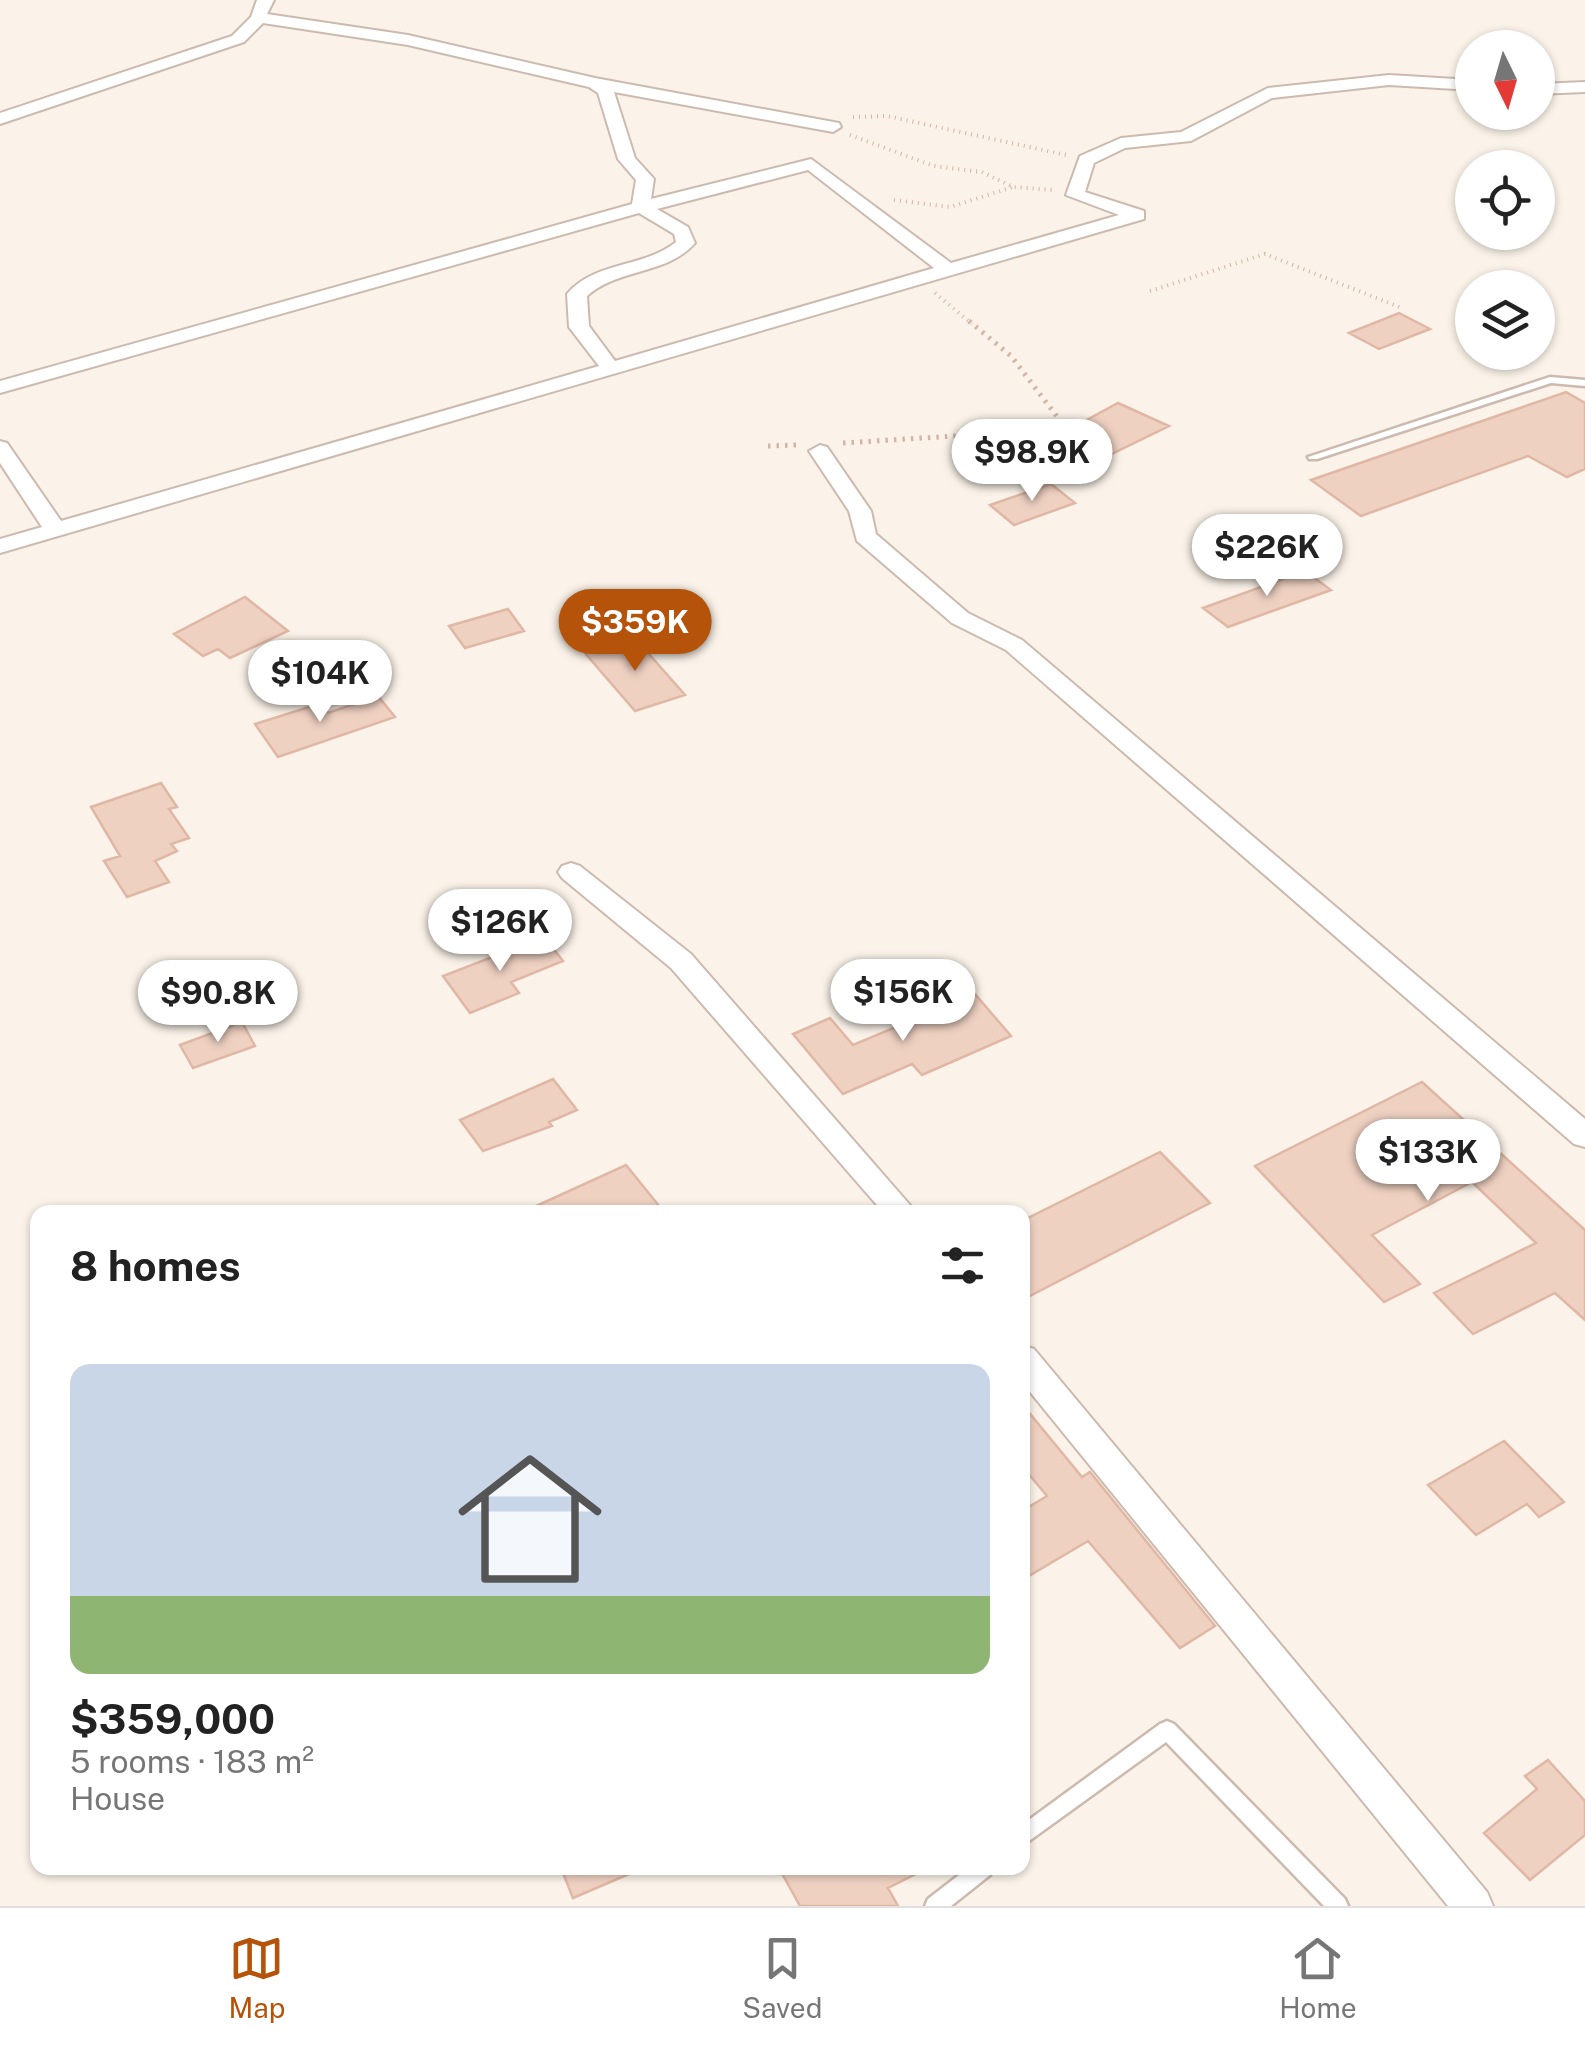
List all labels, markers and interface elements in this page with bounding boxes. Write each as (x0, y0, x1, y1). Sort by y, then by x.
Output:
north arrow (1455, 30, 1555, 130)
map controls (1455, 30, 1555, 370)
button: locate (1455, 150, 1555, 250)
button: layers (1455, 270, 1555, 370)
pin: $98.9K (951, 419, 1113, 504)
text: $98.9K (974, 433, 1090, 470)
pin: $226K (1197, 514, 1337, 599)
text: $226K (1214, 528, 1320, 565)
pin: $359K (565, 589, 705, 674)
text: $359K (581, 603, 689, 640)
pin: $104K (250, 640, 390, 725)
text: $104K (270, 654, 370, 691)
pin: $126K (430, 889, 570, 974)
text: $126K (450, 903, 550, 940)
pin: $156K (833, 959, 973, 1044)
pin: $90.8K (137, 960, 299, 1045)
text: $156K (852, 973, 954, 1010)
text: $90.8K (160, 974, 276, 1011)
pin: $133K (1358, 1119, 1498, 1204)
text: $133K (1378, 1133, 1478, 1170)
icon: filters (935, 1238, 990, 1293)
text: 8 homes (70, 1241, 241, 1290)
icon: home (440, 1429, 620, 1609)
text: $359,000 (70, 1694, 275, 1743)
text: 5 rooms · 183 m² (70, 1743, 314, 1780)
text: House (70, 1780, 165, 1817)
tab: Map (228, 1931, 285, 2024)
tab: Saved (742, 1931, 822, 2024)
tab: Home (1279, 1931, 1357, 2024)

